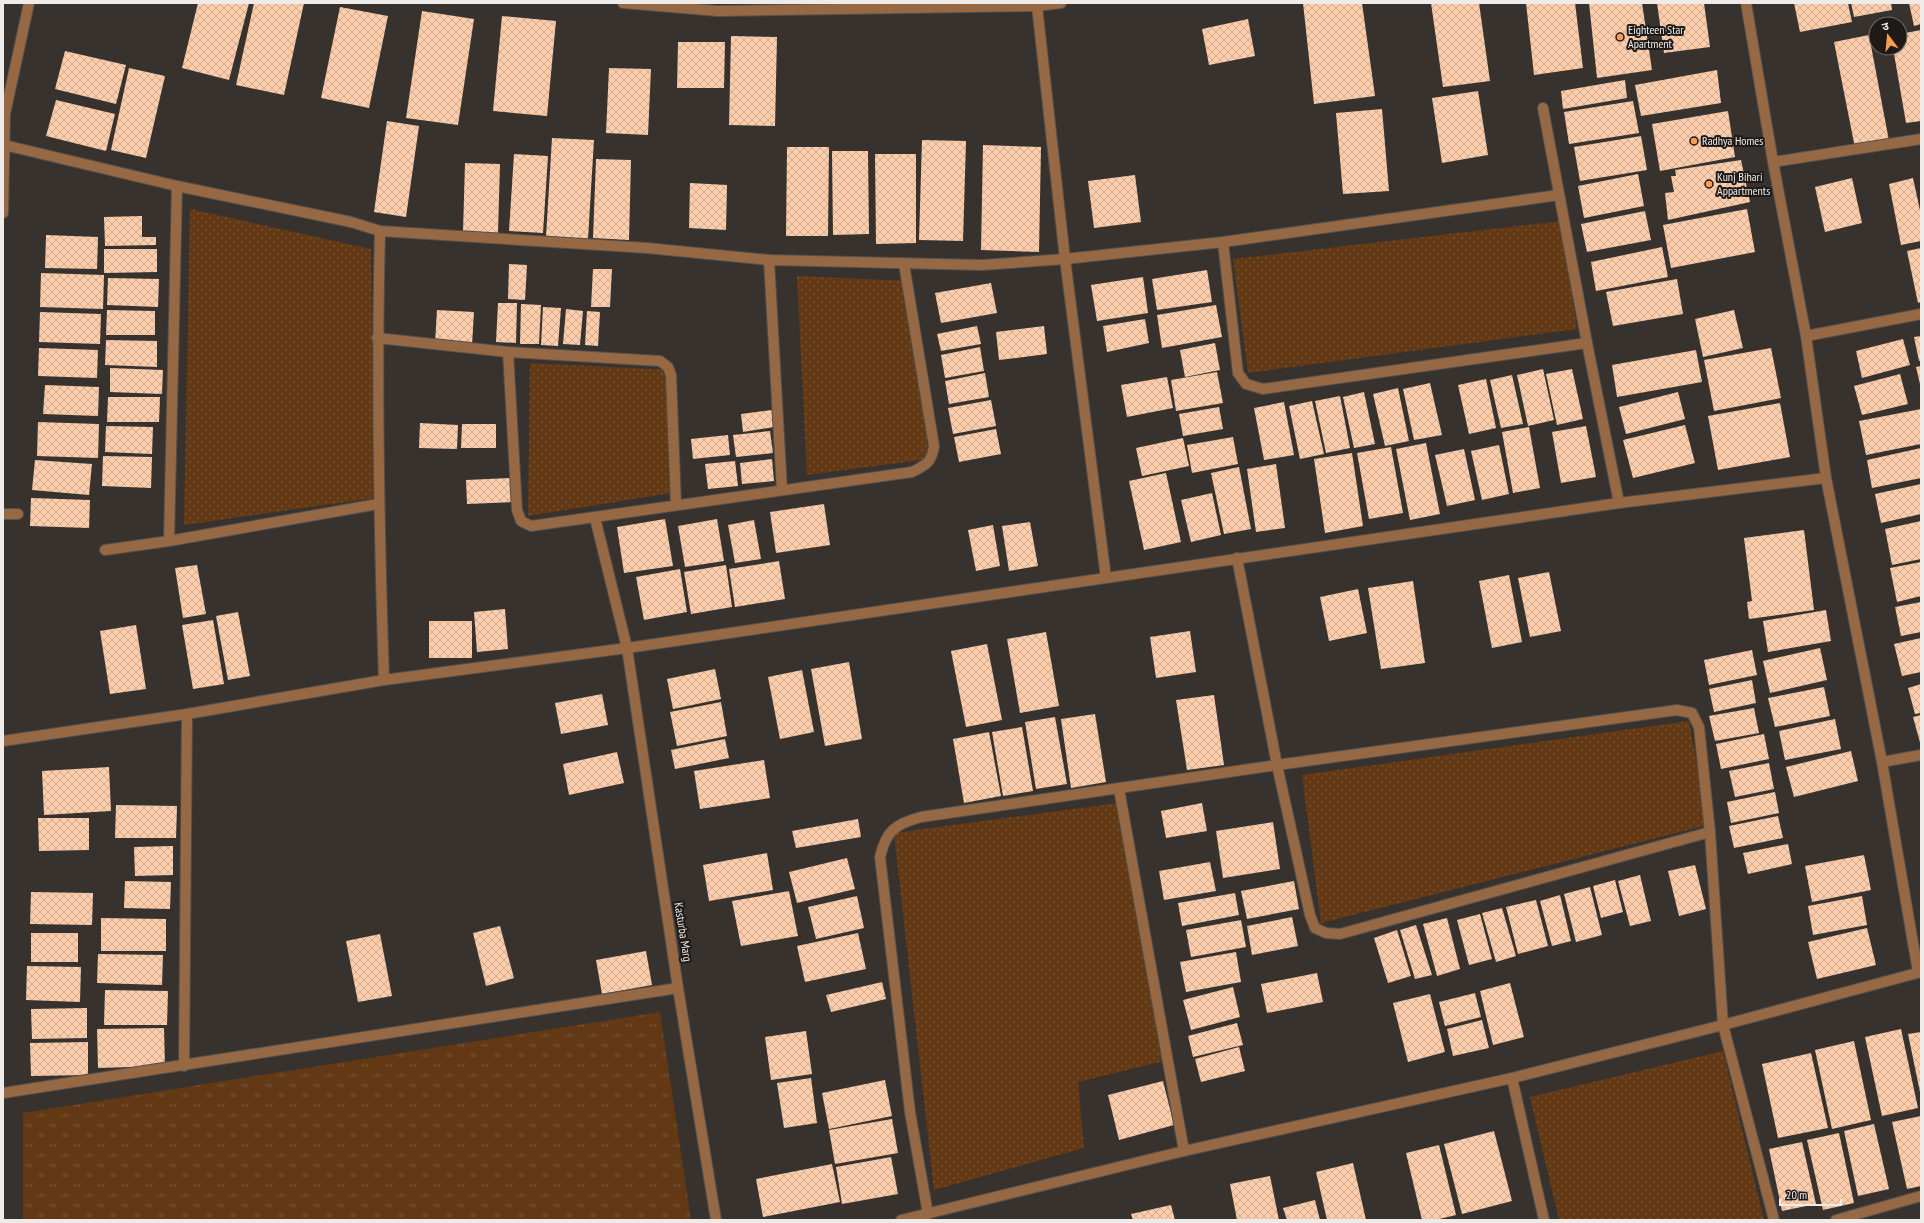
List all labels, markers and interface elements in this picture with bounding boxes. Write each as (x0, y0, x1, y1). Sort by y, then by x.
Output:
north arrow (1868, 16, 1908, 56)
text: उ (1880, 19, 1891, 34)
place label: Eighteen Star Apartment (1628, 22, 1684, 51)
marker: Eighteen Star Apartment (1615, 32, 1625, 42)
place label: Radhya Homes (1702, 133, 1763, 148)
marker: Radhya Homes (1689, 136, 1699, 146)
place label: Kunj Bihari Appartments (1717, 169, 1770, 198)
marker: Kunj Bihari Appartments (1704, 179, 1714, 189)
street label: Kasturba Marg (671, 901, 696, 963)
scale bar (1780, 1181, 1841, 1207)
text: 20 m (1786, 1187, 1807, 1202)

